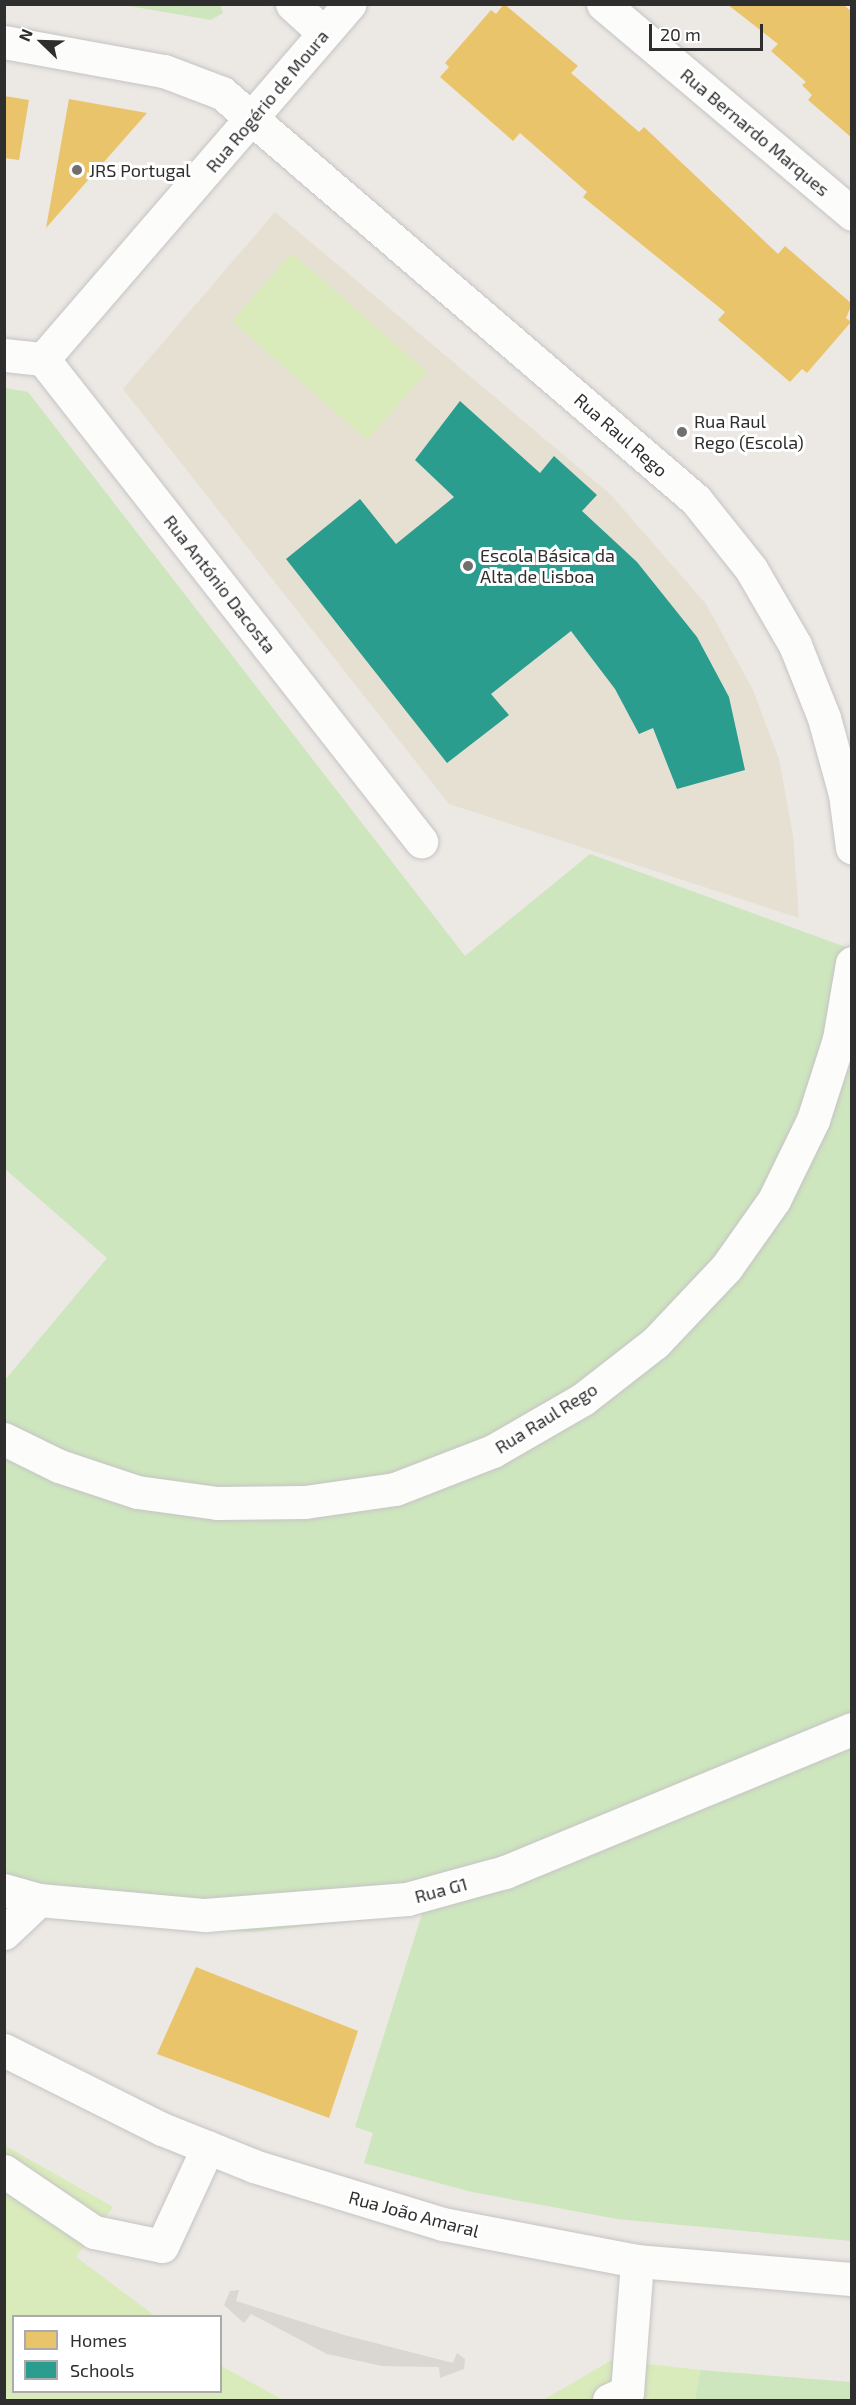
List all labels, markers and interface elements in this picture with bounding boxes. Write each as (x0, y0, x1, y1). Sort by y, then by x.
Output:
north arrow (12, 12, 72, 72)
scale bar (652, 12, 766, 50)
text: 20 m (660, 23, 701, 45)
street label: Rua Rogério de Moura (201, 25, 333, 177)
text: N (14, 26, 36, 44)
street label: Rua Bernardo Marques (676, 64, 834, 200)
place label: JRS Portugal (89, 159, 191, 181)
marker: JRS Portugal (70, 163, 84, 177)
street label: Rua Raul Rego (570, 389, 672, 481)
place label: Rua Raul Rego (Escola) (694, 411, 804, 454)
marker: Rua Raul Rego (Escola) (675, 425, 689, 439)
street label: Rua António Dacosta (159, 510, 281, 658)
place label: Escola Básica da Alta de Lisboa (480, 545, 615, 588)
marker: Escola Básica da Alta de Lisboa (461, 559, 475, 573)
street label: Rua Raul Rego (491, 1378, 601, 1458)
street label: Rua G1 (412, 1873, 470, 1907)
street label: Rua João Amaral (346, 2186, 482, 2242)
legend (12, 2315, 222, 2393)
text: Homes (70, 2329, 127, 2351)
text: Schools (70, 2359, 134, 2381)

